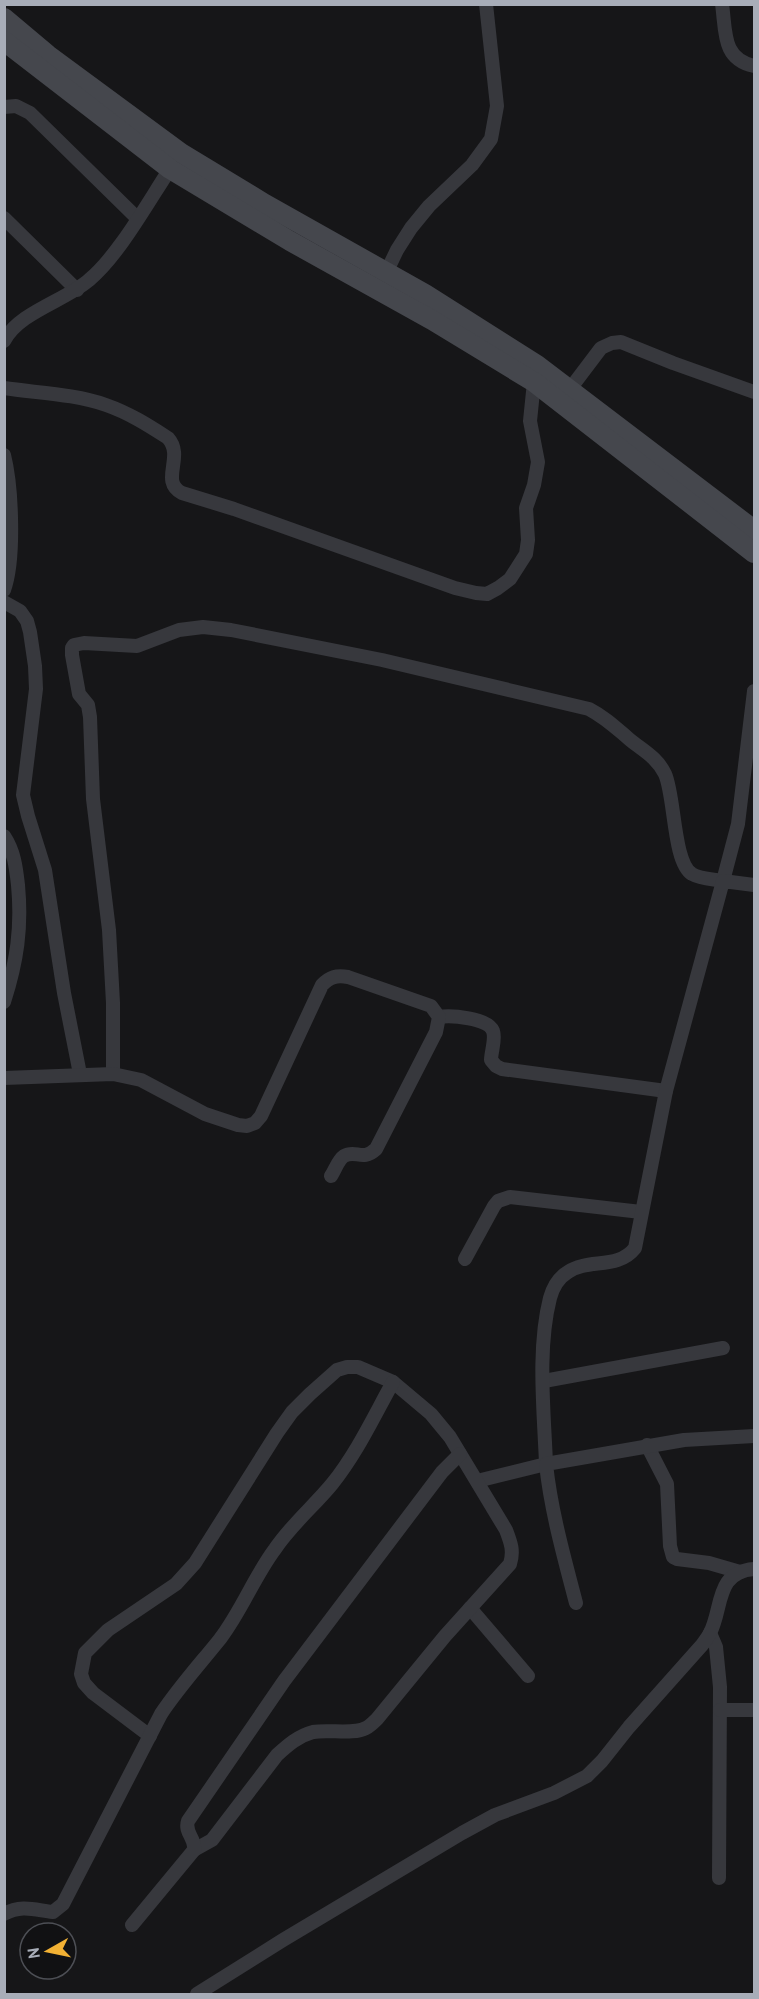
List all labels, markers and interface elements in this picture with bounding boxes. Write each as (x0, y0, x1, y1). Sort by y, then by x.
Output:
north arrow (18, 1921, 78, 1981)
text: N (22, 1947, 44, 1960)

